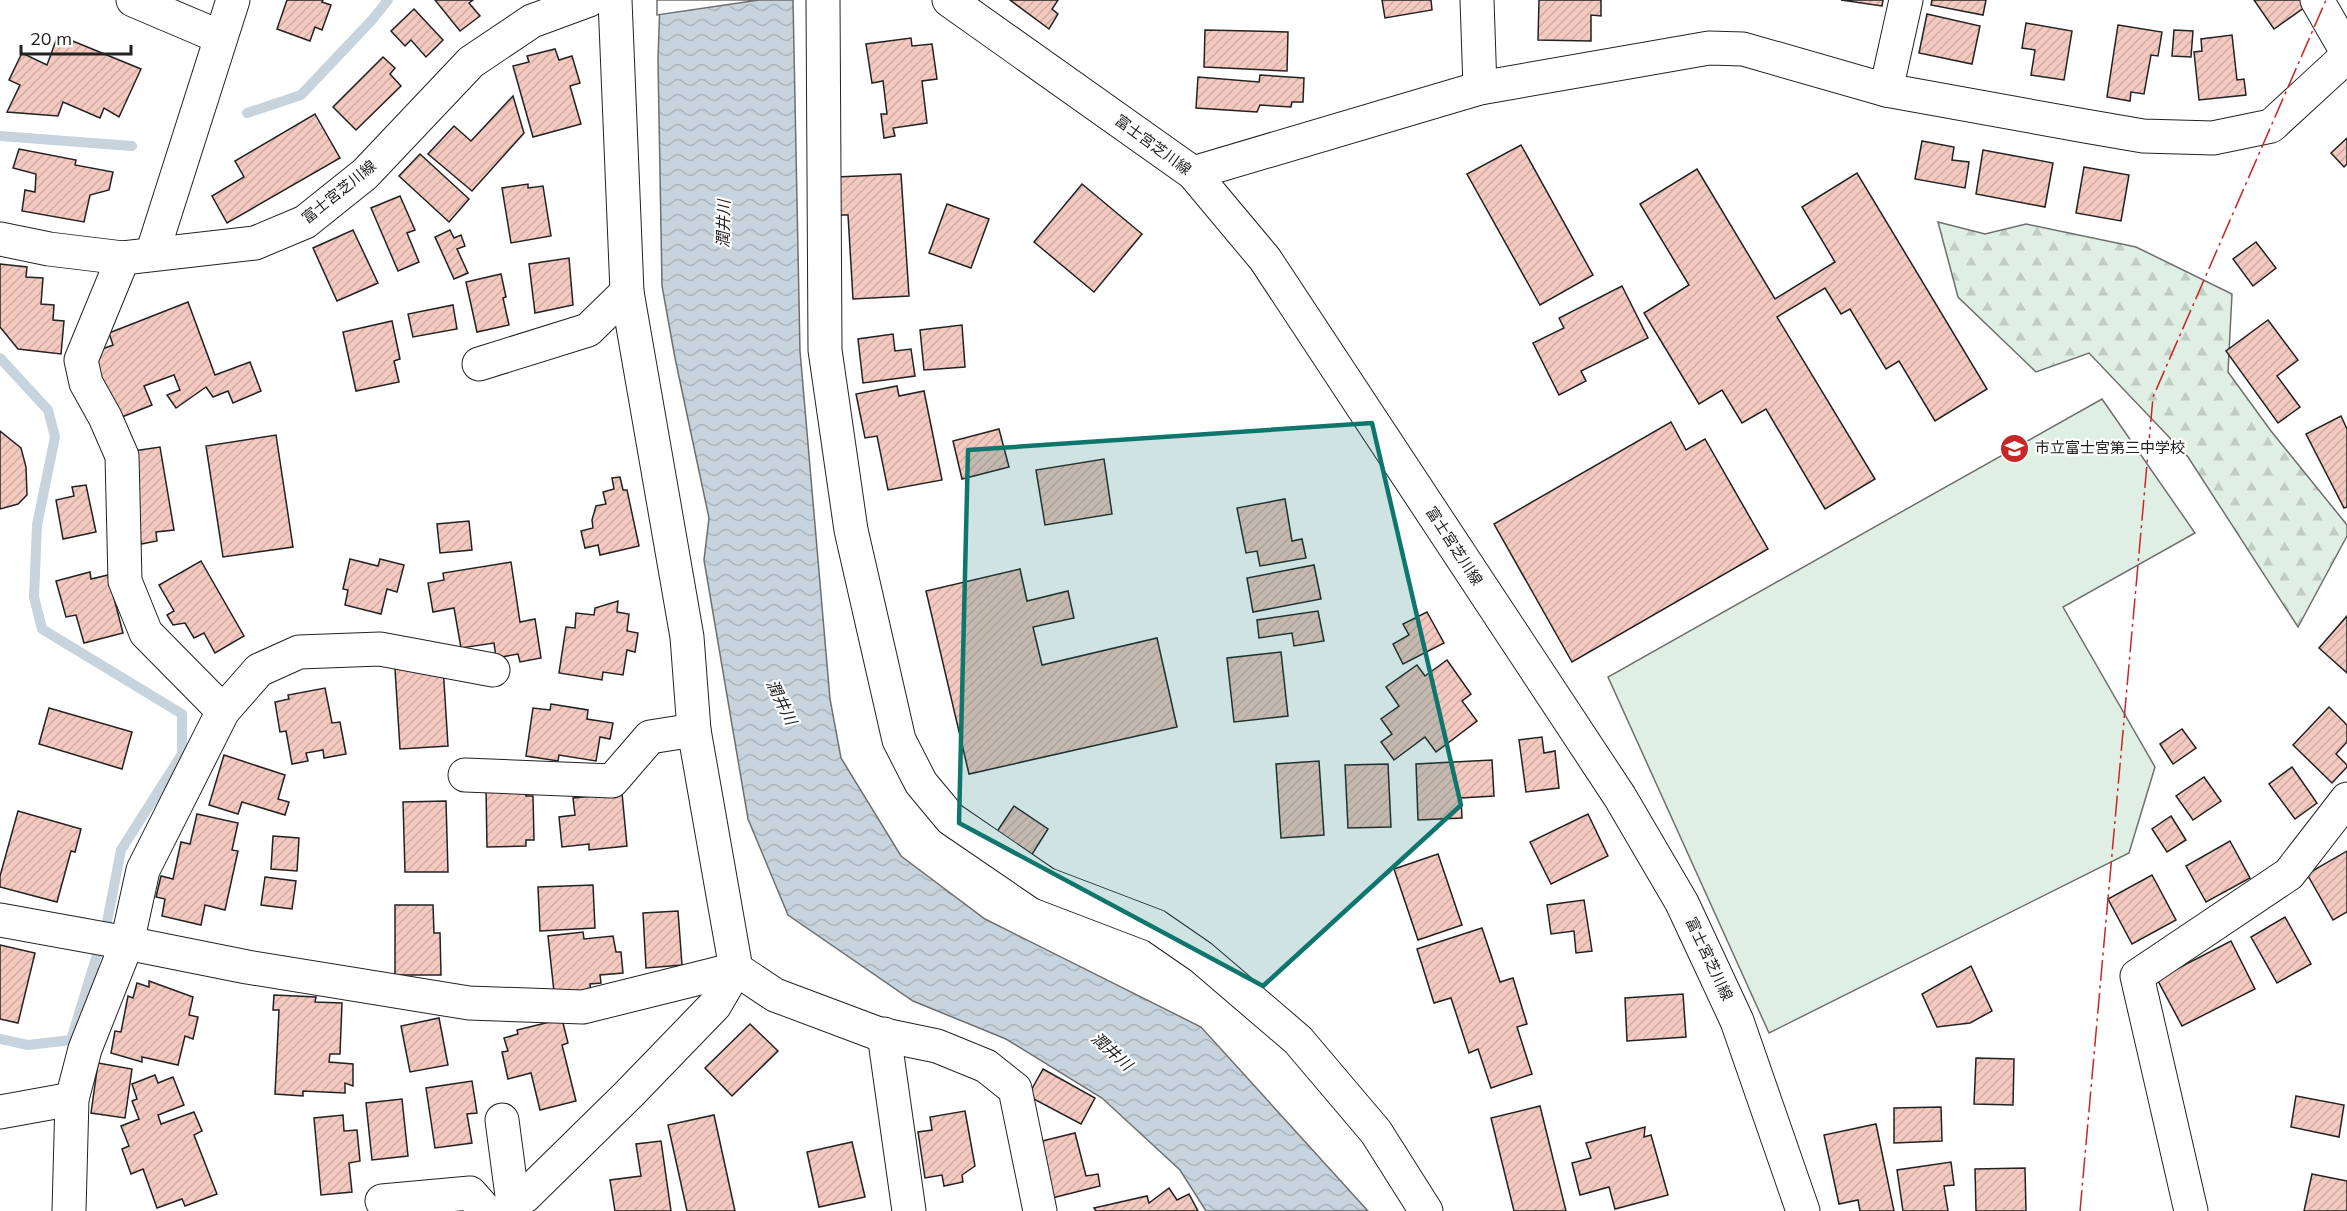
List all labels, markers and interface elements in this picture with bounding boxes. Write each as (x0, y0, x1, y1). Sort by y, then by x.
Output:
scale bar (21, 18, 130, 56)
text: 20 m (30, 27, 72, 50)
street label: 富士宮芝川線 (1111, 110, 1195, 179)
street label: 富士宮芝川線 (298, 156, 380, 227)
water label: 潤井川 (713, 198, 733, 248)
school or university icon: 市立富士宮第三中学校 (1998, 432, 2030, 464)
place label: 市立富士宮第三中学校 (2035, 438, 2185, 457)
street label: 富士宮芝川線 (1422, 503, 1487, 589)
water label: 潤井川 (762, 676, 802, 730)
street label: 富士宮芝川線 (1682, 914, 1737, 1004)
water label: 潤井川 (1087, 1028, 1138, 1076)

